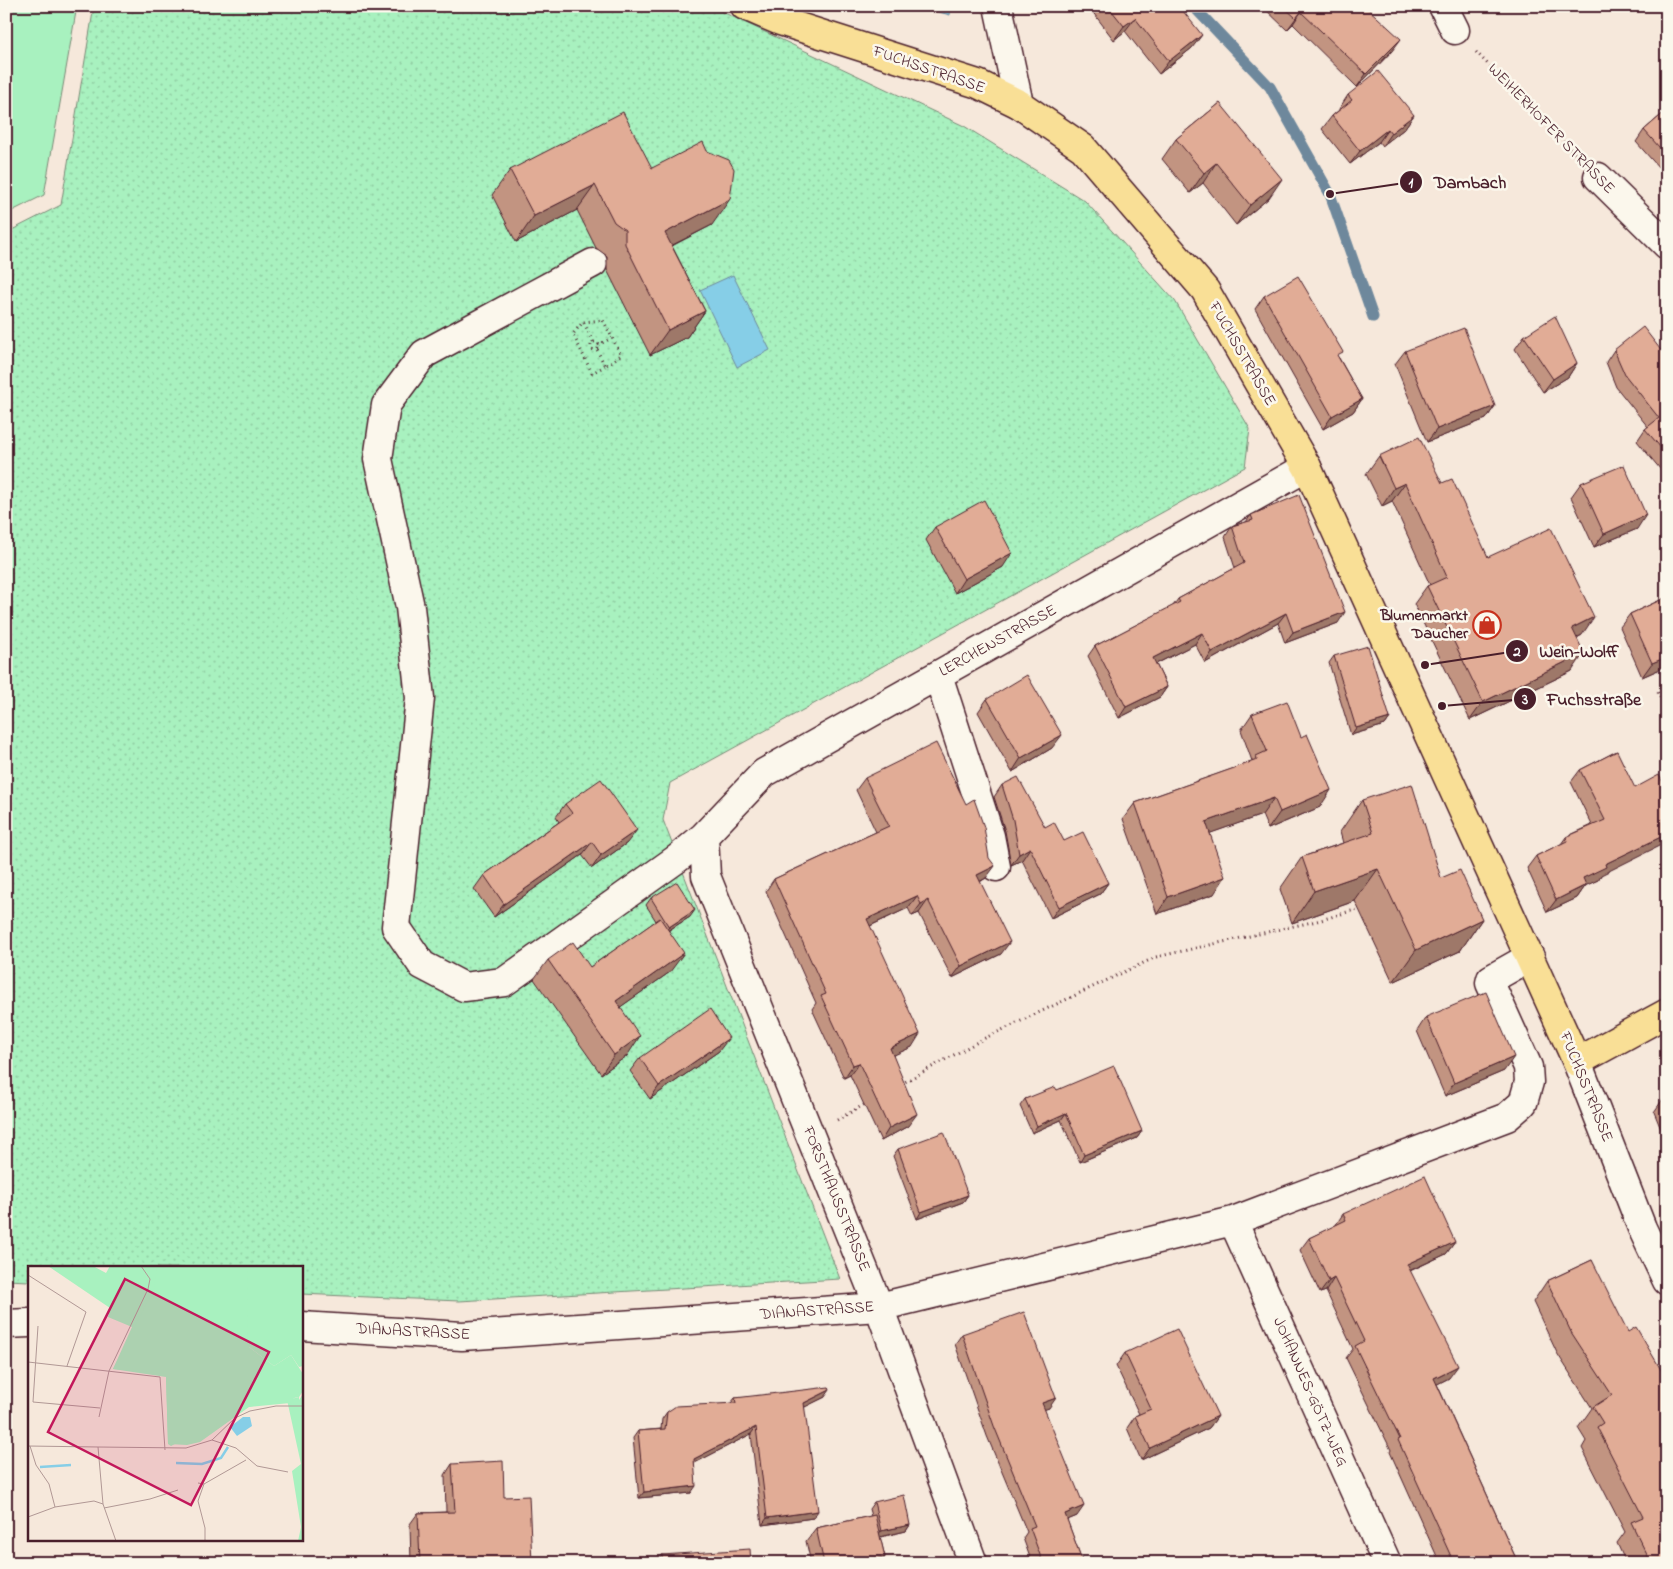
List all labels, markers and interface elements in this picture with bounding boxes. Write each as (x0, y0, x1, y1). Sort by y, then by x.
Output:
street label: FUCHSSTRASSE (869, 39, 988, 100)
street label: WEIHERHOFER STRASSE (1482, 58, 1620, 200)
callout: Dambach (1399, 165, 1517, 198)
text: Dambach (1433, 171, 1507, 197)
text: 1 (1409, 172, 1414, 194)
street label: FUCHSSTRASSE (1202, 296, 1282, 411)
street label: LERCHENSTRASSE (935, 599, 1061, 683)
place label: Blumenmarkt Daucher (1380, 604, 1469, 646)
shop icon: Blumenmarkt Daucher (1472, 610, 1502, 640)
callout: Wein-Wolff (1504, 634, 1629, 667)
text: Wein-Wolff (1539, 640, 1620, 666)
text: 2 (1512, 641, 1521, 663)
callout: Fuchsstraße (1512, 682, 1651, 715)
text: Fuchsstraße (1546, 688, 1642, 714)
text: 3 (1521, 689, 1528, 711)
street label: FUCHSSTRASSE (1553, 1027, 1619, 1146)
street label: FORSTHAUSSTRASSE (795, 1122, 876, 1275)
inset map (28, 1266, 302, 1542)
street label: DIANASTRASSE (758, 1295, 875, 1327)
street label: JOHANNES-GÖTZ-WEG (1266, 1313, 1354, 1471)
street label: DIANASTRASSE (354, 1317, 471, 1347)

